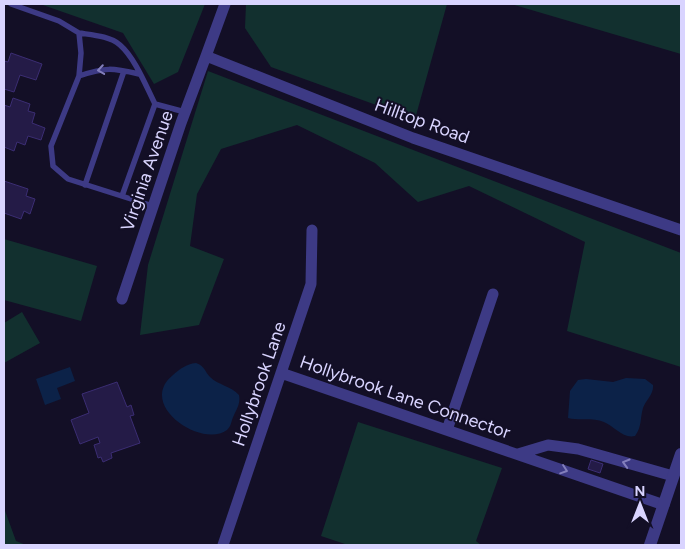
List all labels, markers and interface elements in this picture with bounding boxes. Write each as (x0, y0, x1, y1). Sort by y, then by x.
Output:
one-way arrow (97, 64, 105, 75)
street label: Hilltop Road (372, 94, 472, 148)
street label: Virginia Avenue (116, 108, 178, 234)
street label: Hollybrook Lane (227, 319, 291, 449)
street label: Hollybrook Lane Connector (297, 351, 513, 443)
one-way arrow (622, 458, 631, 469)
one-way arrow (560, 464, 568, 474)
north arrow (615, 479, 665, 529)
text: N (635, 483, 645, 500)

